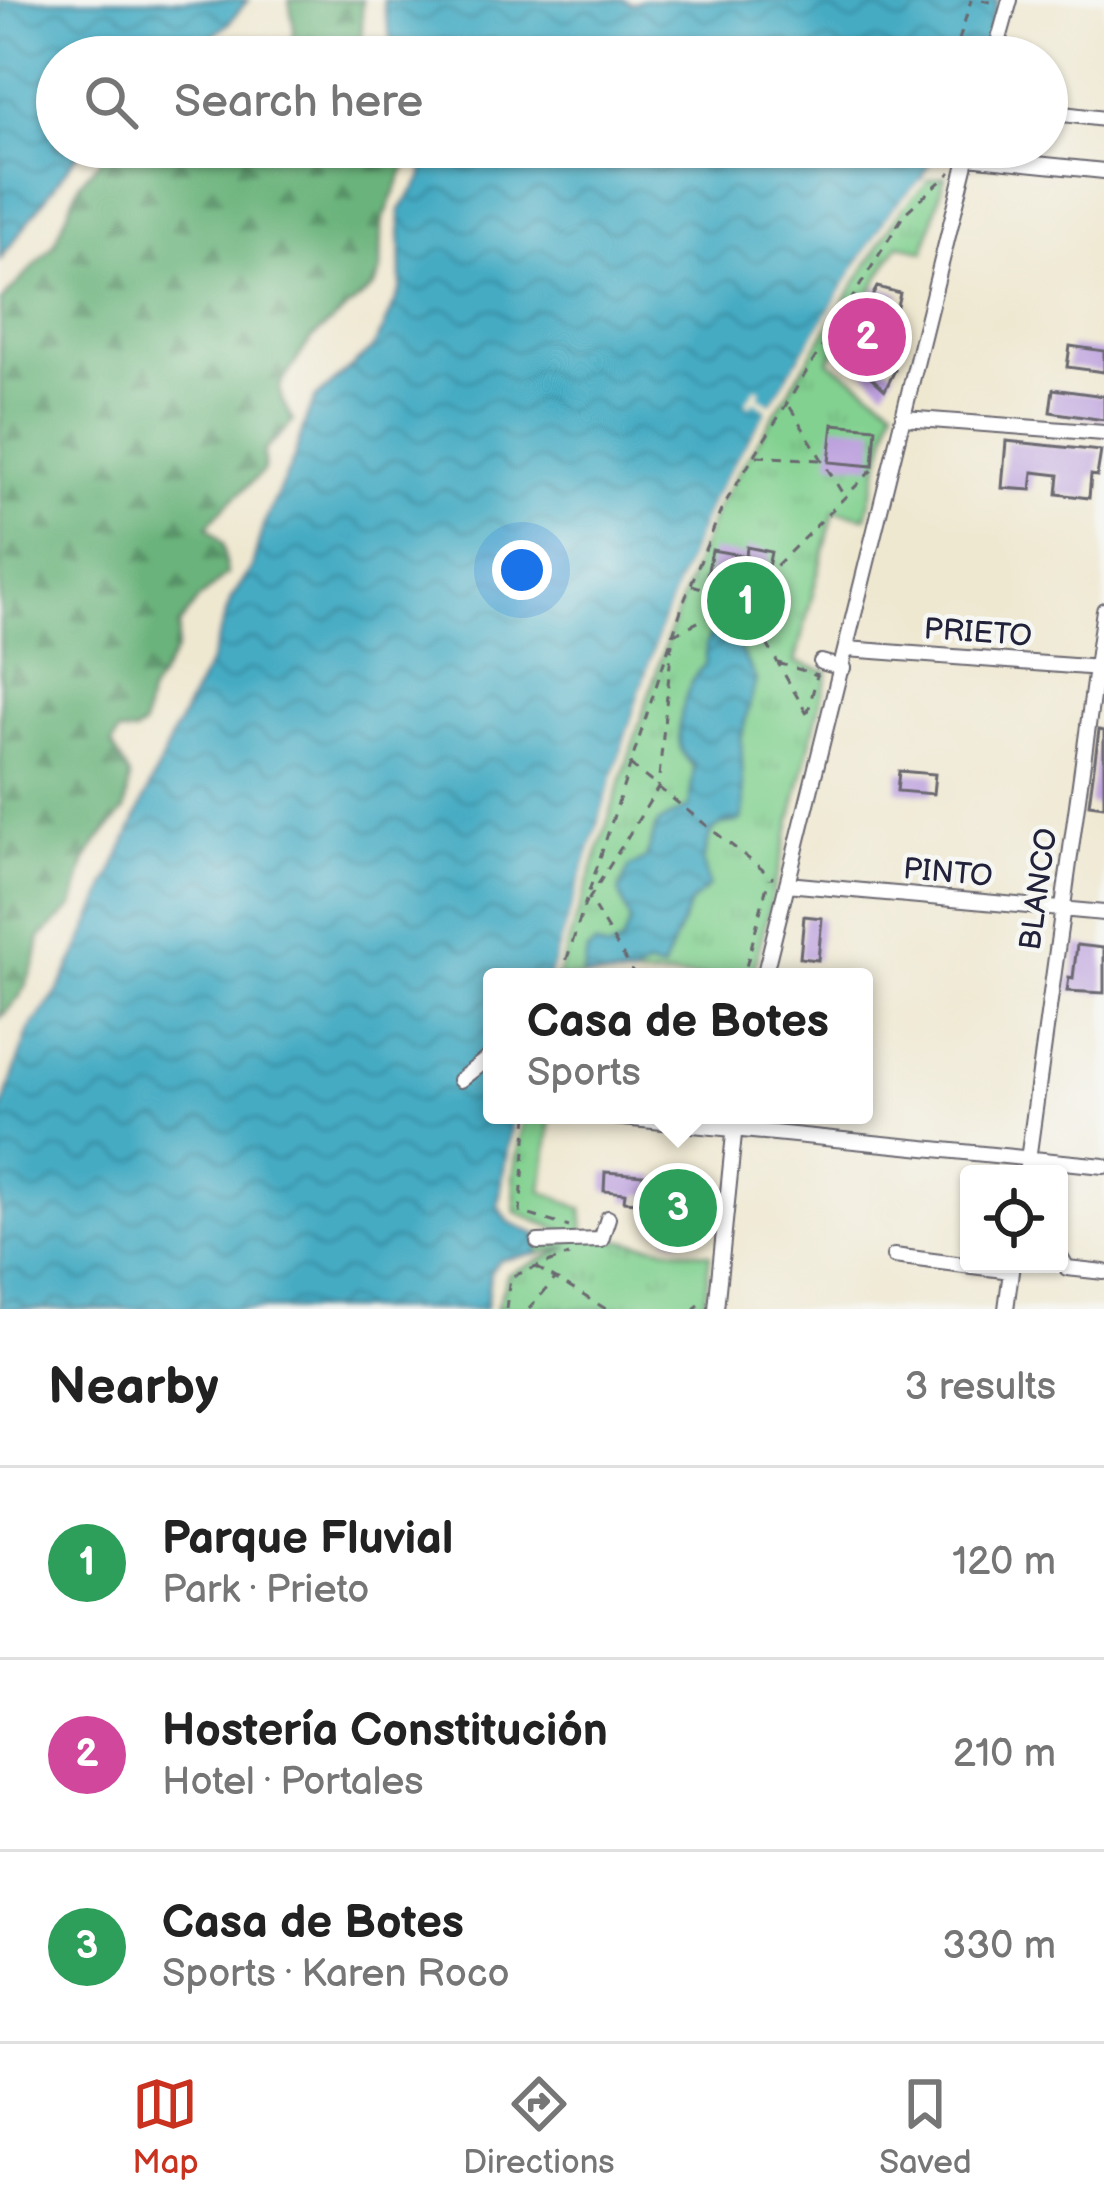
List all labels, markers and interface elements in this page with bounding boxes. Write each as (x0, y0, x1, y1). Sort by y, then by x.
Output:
search box (36, 36, 1068, 168)
icon: search (78, 69, 144, 135)
text: Search here (174, 75, 423, 130)
pin: 2 (828, 292, 906, 382)
your location (492, 540, 552, 600)
pin: 1 (707, 556, 785, 646)
street label: PRIETO (923, 611, 1033, 655)
street label: BLANCO (1013, 826, 1065, 952)
street label: PINTO (902, 851, 994, 895)
popup (483, 968, 873, 1124)
text: Casa de Botes (527, 995, 829, 1050)
text: Sports (527, 1050, 641, 1097)
pin: 3 (639, 1163, 717, 1253)
map controls (960, 1165, 1068, 1273)
button: locate (960, 1165, 1068, 1273)
text: Nearby (48, 1357, 219, 1418)
text: 3 results (904, 1364, 1056, 1411)
text: Parque Fluvial (162, 1512, 453, 1567)
text: 1 (79, 1539, 95, 1586)
text: 120 m (952, 1539, 1056, 1586)
text: Park · Prieto (162, 1567, 369, 1614)
text: Hostería Constitución (162, 1704, 608, 1759)
text: 2 (75, 1731, 99, 1778)
text: 210 m (953, 1731, 1056, 1778)
text: Hotel · Portales (162, 1759, 424, 1806)
text: Casa de Botes (162, 1896, 464, 1951)
text: 3 (76, 1923, 98, 1970)
text: 330 m (942, 1923, 1056, 1970)
text: Sports · Karen Roco (162, 1951, 510, 1998)
tab: Map (132, 2071, 199, 2183)
tab: Directions (463, 2071, 615, 2183)
tab: Saved (879, 2071, 972, 2183)

